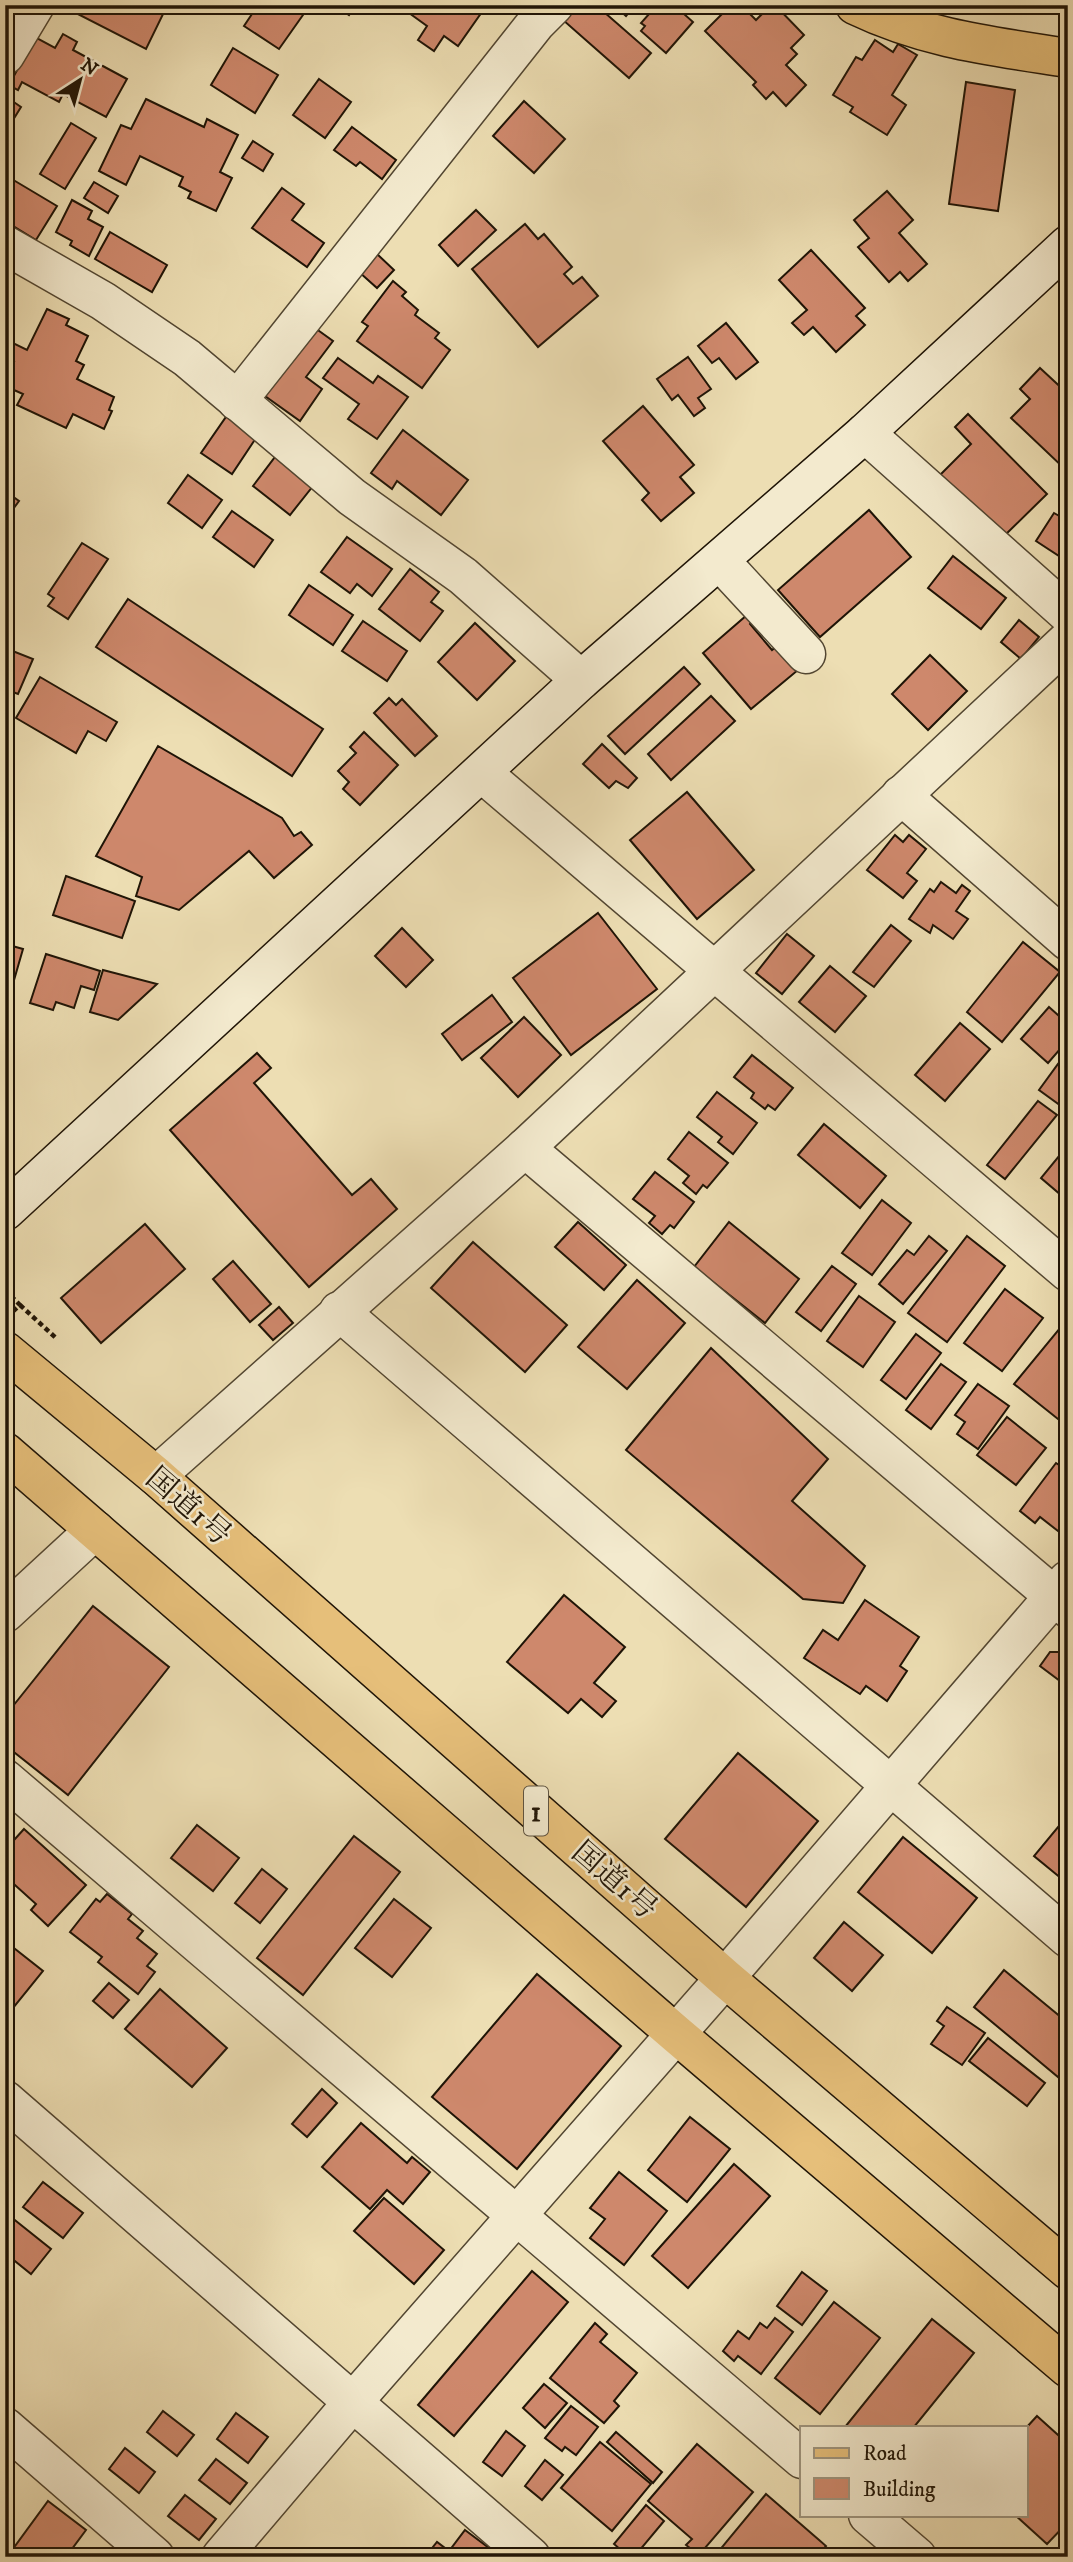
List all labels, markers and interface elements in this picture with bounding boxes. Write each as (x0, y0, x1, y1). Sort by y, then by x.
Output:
north arrow (46, 46, 116, 116)
text: N (76, 54, 103, 82)
street label: 国道1号 (138, 1460, 238, 1554)
road number: 1 (524, 1786, 548, 1836)
street label: 国道1号 (564, 1834, 664, 1928)
legend (800, 2426, 1028, 2516)
text: Road (863, 2441, 907, 2467)
text: Building (863, 2477, 936, 2503)

